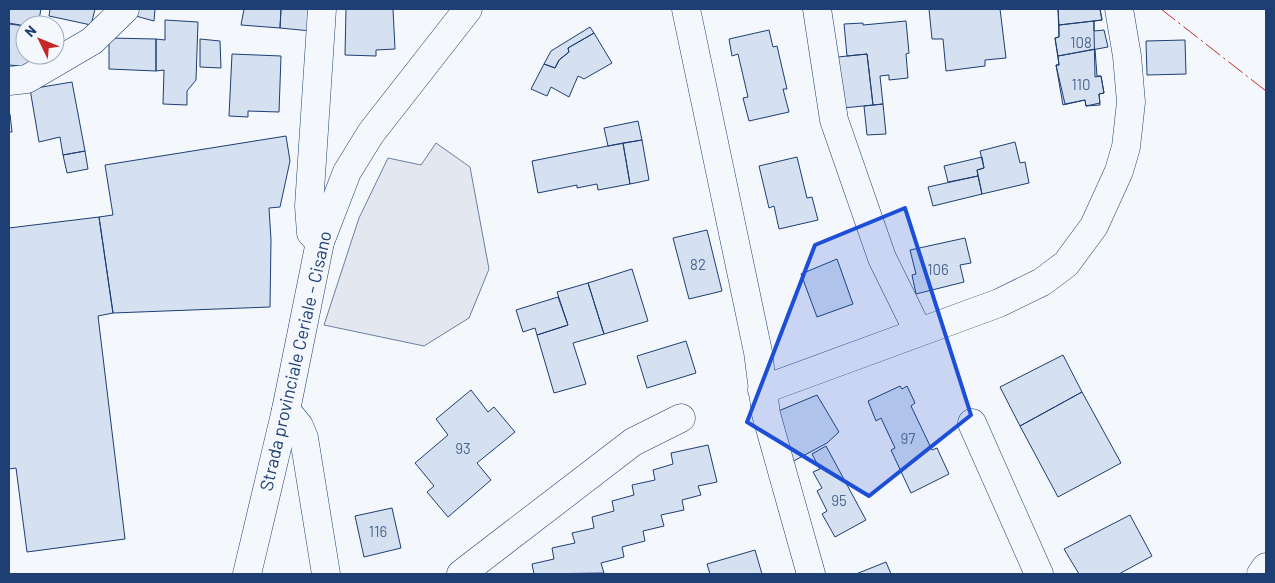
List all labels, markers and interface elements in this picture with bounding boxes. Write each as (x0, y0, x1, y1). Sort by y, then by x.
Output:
north arrow (15, 15, 65, 65)
text: N (21, 22, 40, 40)
house number: 108 (1070, 33, 1092, 51)
house number: 110 (1071, 75, 1091, 93)
street label: Strada provinciale Ceriale - Cisano (254, 229, 336, 493)
house number: 82 (690, 255, 706, 273)
house number: 106 (927, 260, 949, 278)
house number: 97 (901, 429, 915, 447)
house number: 93 (455, 439, 471, 457)
house number: 95 (831, 491, 847, 509)
house number: 116 (369, 522, 387, 540)

